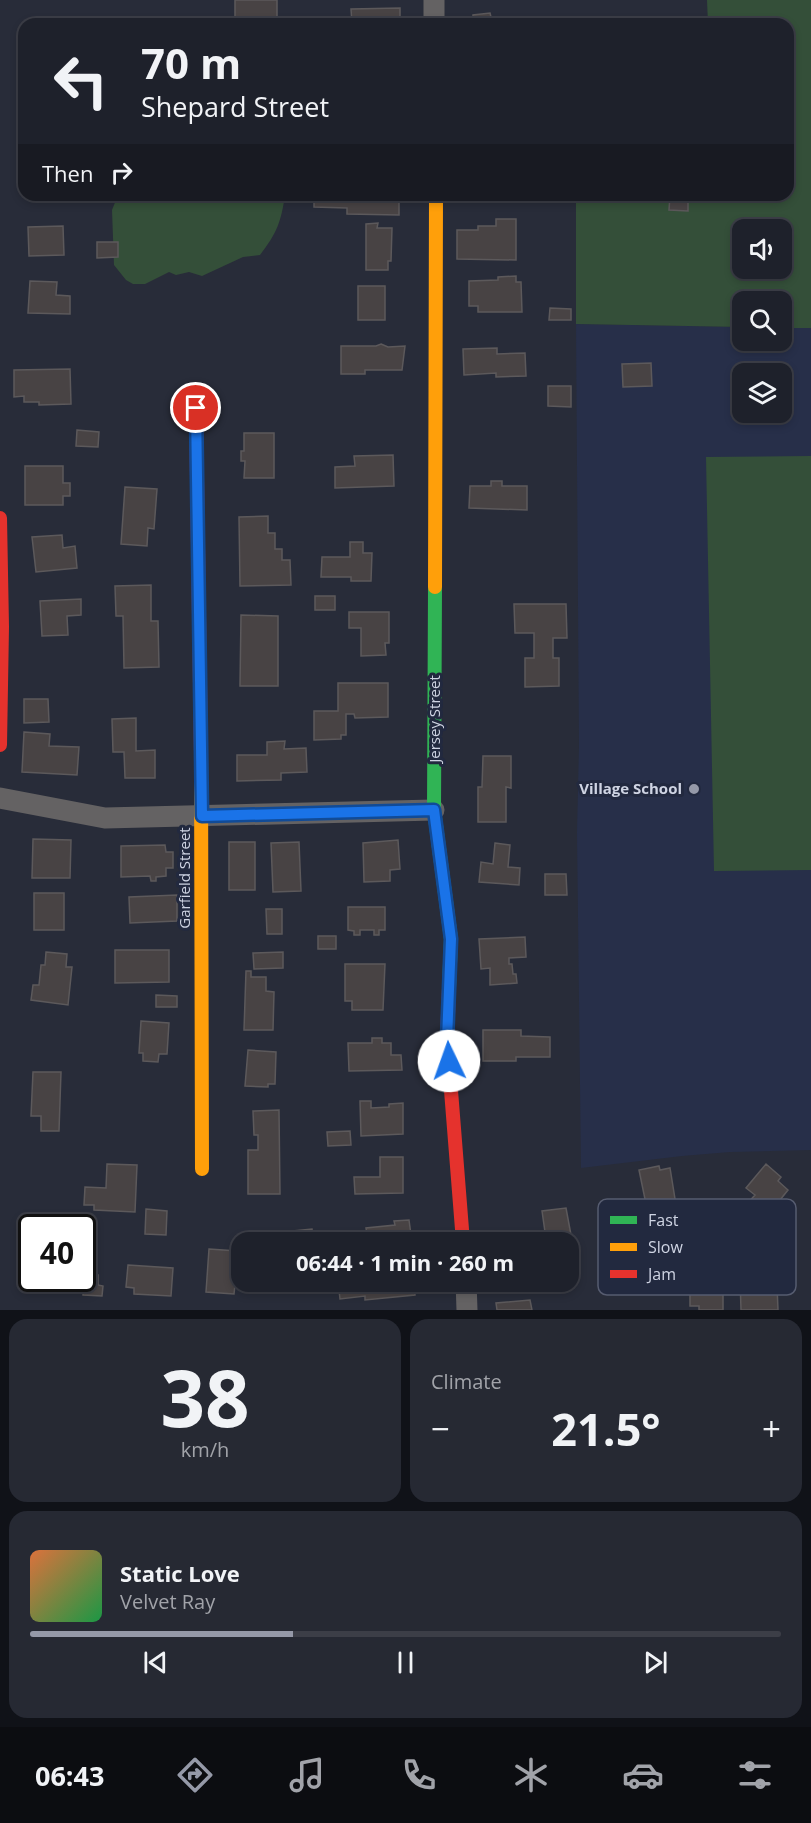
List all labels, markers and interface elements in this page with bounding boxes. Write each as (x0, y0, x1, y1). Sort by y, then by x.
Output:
text: 70 m (141, 34, 241, 91)
icon: left (42, 42, 120, 120)
text: Shepard Street (141, 88, 329, 125)
icon: right (105, 156, 138, 189)
text: Then (42, 158, 93, 188)
map controls (732, 219, 792, 423)
button: sound (732, 219, 792, 279)
button: search (732, 291, 792, 351)
button: layers (732, 363, 792, 423)
pin (170, 382, 221, 433)
icon: arrive (179, 391, 212, 424)
street label: Jersey Street (424, 675, 444, 765)
place label: Village School (579, 778, 682, 798)
marker: Village School (687, 782, 701, 796)
street label: Garfield Street (174, 827, 194, 929)
position arrow (417, 1029, 481, 1093)
legend (598, 1199, 796, 1295)
text: Fast (648, 1209, 679, 1231)
speed limit sign: 40 (18, 1214, 96, 1292)
text: Slow (648, 1236, 683, 1258)
text: 06:44 · 1 min · 260 m (296, 1247, 514, 1277)
text: Jam (646, 1263, 676, 1285)
text: 38 (160, 1344, 250, 1450)
text: Climate (431, 1368, 502, 1395)
text: 21.5° (551, 1398, 661, 1459)
text: − (431, 1406, 450, 1451)
text: + (762, 1406, 781, 1451)
text: km/h (181, 1436, 229, 1463)
text: Static Love (120, 1558, 240, 1588)
text: Velvet Ray (120, 1588, 215, 1615)
icon: previous (139, 1646, 172, 1679)
icon: pause (389, 1646, 422, 1679)
icon: next (639, 1646, 672, 1679)
icon: directions (174, 1754, 216, 1796)
icon: music (286, 1754, 328, 1796)
icon: phone (398, 1754, 440, 1796)
icon: climate (510, 1754, 552, 1796)
icon: car (622, 1754, 664, 1796)
icon: filters (734, 1754, 776, 1796)
text: 06:43 (35, 1757, 104, 1794)

